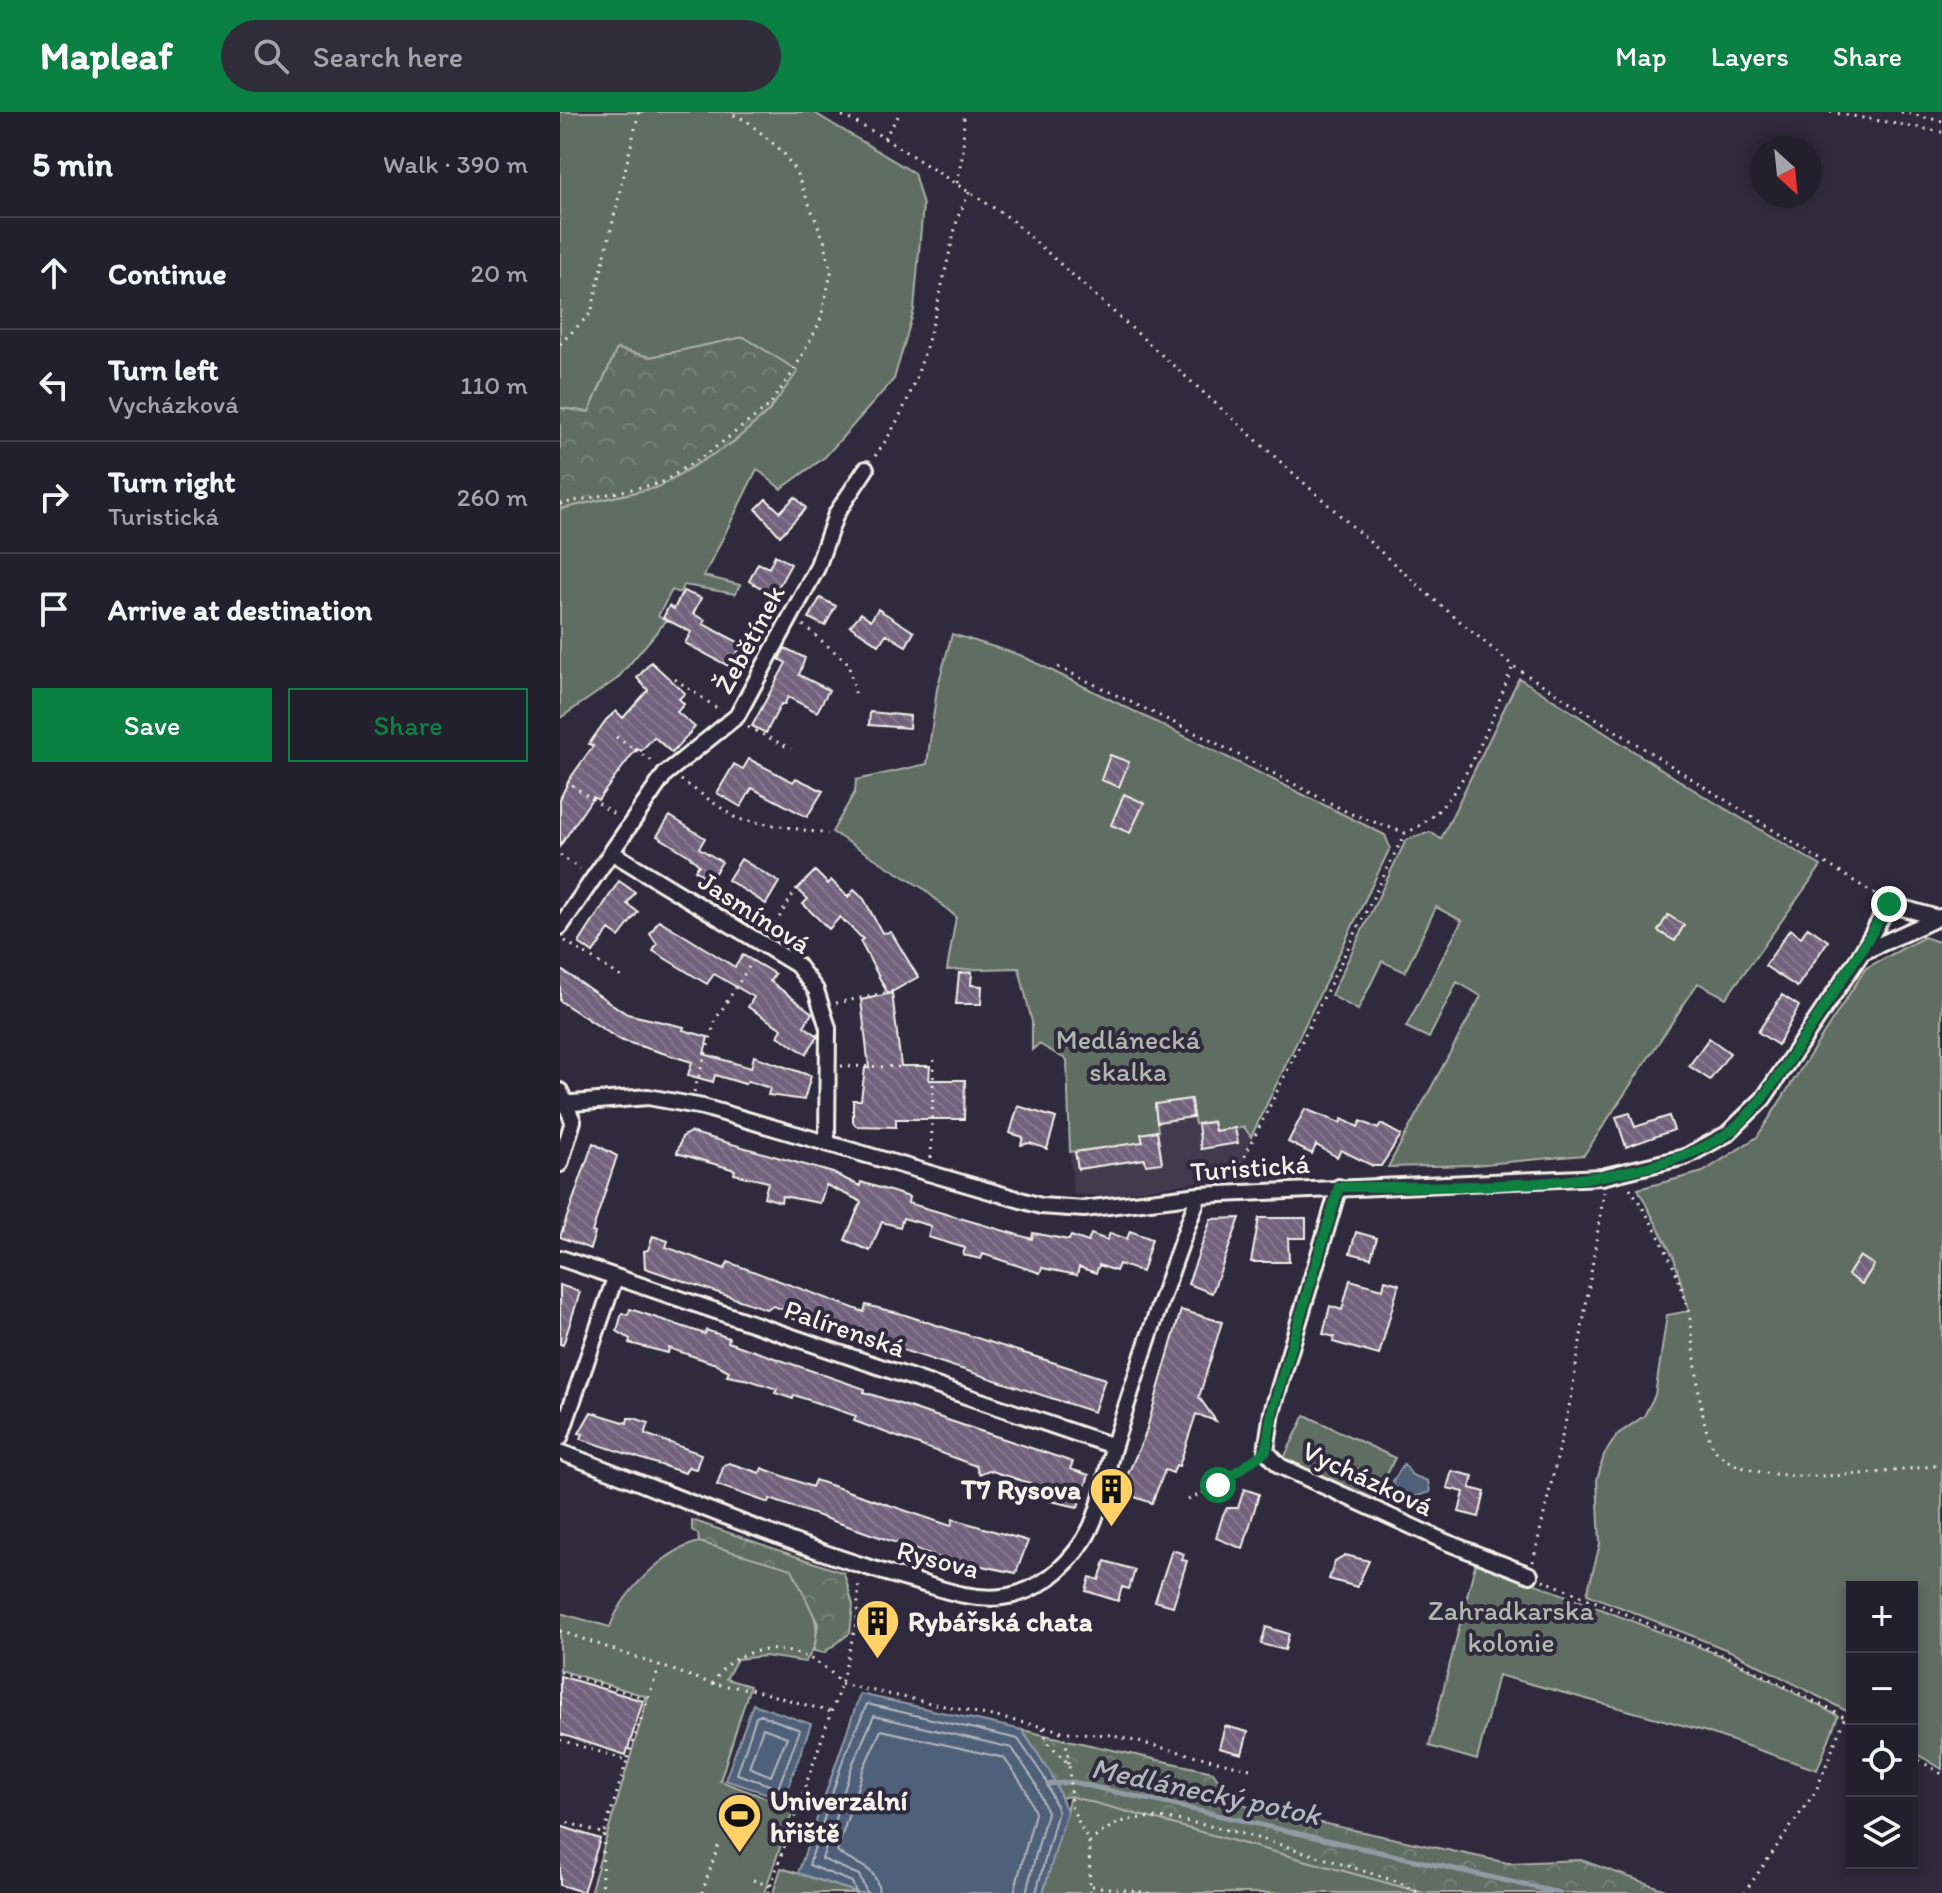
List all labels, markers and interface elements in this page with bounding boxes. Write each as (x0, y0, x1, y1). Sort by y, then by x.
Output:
search box (221, 20, 781, 92)
text: Mapleaf (40, 33, 173, 79)
icon: search (249, 34, 293, 78)
text: Search here (313, 38, 463, 75)
text: Map (1615, 39, 1667, 73)
text: Layers (1711, 39, 1789, 73)
text: Share (1833, 39, 1902, 73)
north arrow (1750, 136, 1822, 208)
text: 5 min (32, 144, 113, 185)
text: Walk · 390 m (383, 148, 528, 180)
icon: ahead (32, 251, 76, 295)
text: Continue (108, 255, 227, 292)
text: 20 m (471, 257, 528, 289)
text: Turn left (108, 351, 219, 388)
icon: left (32, 363, 76, 407)
text: 110 m (460, 369, 528, 401)
text: Vycházková (108, 388, 239, 420)
text: Turn right (108, 463, 236, 500)
icon: right (32, 475, 76, 519)
text: 260 m (457, 481, 528, 513)
text: Turistická (108, 500, 219, 532)
street label: Žebětínek (706, 578, 792, 699)
icon: arrive (32, 587, 76, 631)
text: Arrive at destination (108, 591, 372, 628)
button: Save (32, 688, 272, 762)
button: Share (288, 688, 528, 762)
street label: Jasmínová (692, 863, 818, 961)
route end (1871, 886, 1907, 922)
park label: Medlánecká skalka (1056, 1022, 1201, 1088)
street label: Turistická (1189, 1146, 1311, 1188)
street label: Palírenská (780, 1291, 910, 1365)
street label: Vycházková (1297, 1433, 1439, 1523)
building icon: T7 Rysova (1088, 1465, 1136, 1528)
route start (1200, 1467, 1236, 1503)
place label: T7 Rysova (960, 1472, 1081, 1506)
street label: Rysova (893, 1532, 983, 1586)
map controls (1846, 1581, 1918, 1869)
button: + (1846, 1581, 1918, 1653)
park label: Zahradkarska kolonie (1428, 1593, 1595, 1659)
building icon: Rybářská chata (853, 1597, 901, 1660)
place label: Rybářská chata (908, 1604, 1093, 1638)
button: − (1846, 1653, 1918, 1725)
button: locate (1846, 1725, 1918, 1797)
water label: Medlánecký potok (1088, 1749, 1325, 1834)
place label: Univerzální hřiště (770, 1783, 908, 1849)
sports icon: Univerzální hřiště (715, 1792, 763, 1855)
button: layers (1846, 1797, 1918, 1869)

